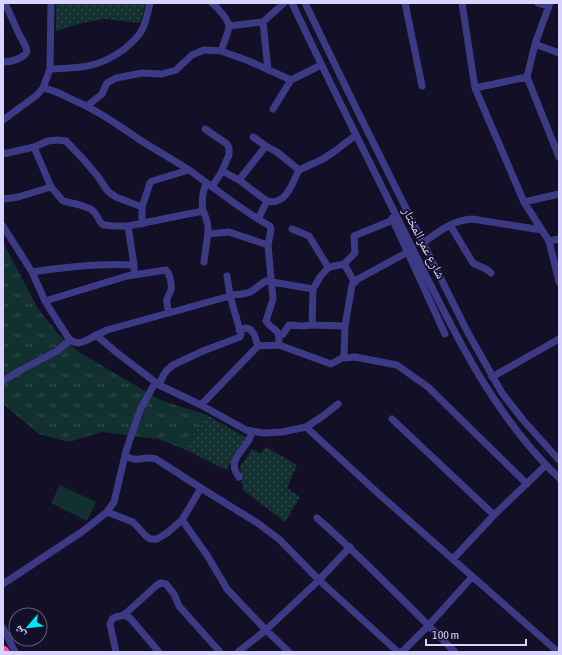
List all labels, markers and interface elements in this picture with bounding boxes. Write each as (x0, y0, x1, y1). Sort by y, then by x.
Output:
street label: شارع عمر المختار (397, 204, 448, 282)
north arrow (8, 607, 48, 647)
scale bar (426, 621, 526, 647)
text: ش (11, 622, 29, 640)
text: 100 m (432, 628, 459, 642)

